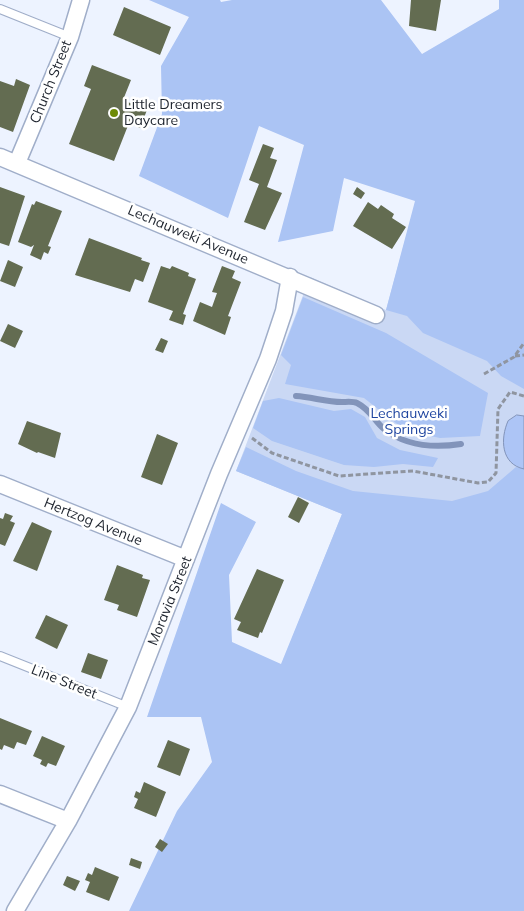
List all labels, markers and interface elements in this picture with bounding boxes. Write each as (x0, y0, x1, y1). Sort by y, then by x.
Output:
street label: Church Street (27, 38, 75, 126)
place label: Little Dreamers Daycare (124, 97, 223, 130)
marker: Little Dreamers Daycare (108, 107, 120, 119)
street label: Lechauweki Avenue (125, 202, 251, 268)
park label: Lechauweki Springs (370, 406, 448, 438)
street label: Hertzog Avenue (41, 495, 145, 549)
street label: Moravia Street (144, 554, 196, 648)
street label: Line Street (29, 661, 99, 703)

